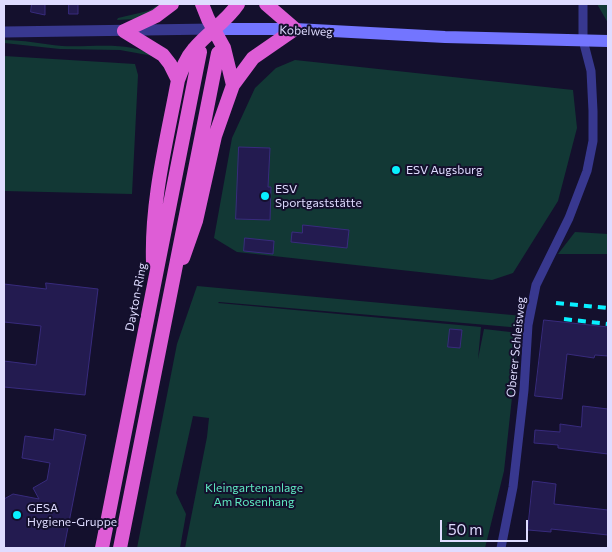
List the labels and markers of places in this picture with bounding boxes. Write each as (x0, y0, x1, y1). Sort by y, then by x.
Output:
place label: ESV Augsburg (406, 163, 482, 177)
marker: ESV Augsburg (390, 164, 402, 176)
place label: ESV Sportgaststätte (275, 182, 362, 210)
marker: ESV Sportgaststätte (259, 190, 271, 202)
place label: GESA Hygiene-Gruppe (27, 501, 117, 529)
marker: GESA Hygiene-Gruppe (11, 509, 23, 521)

